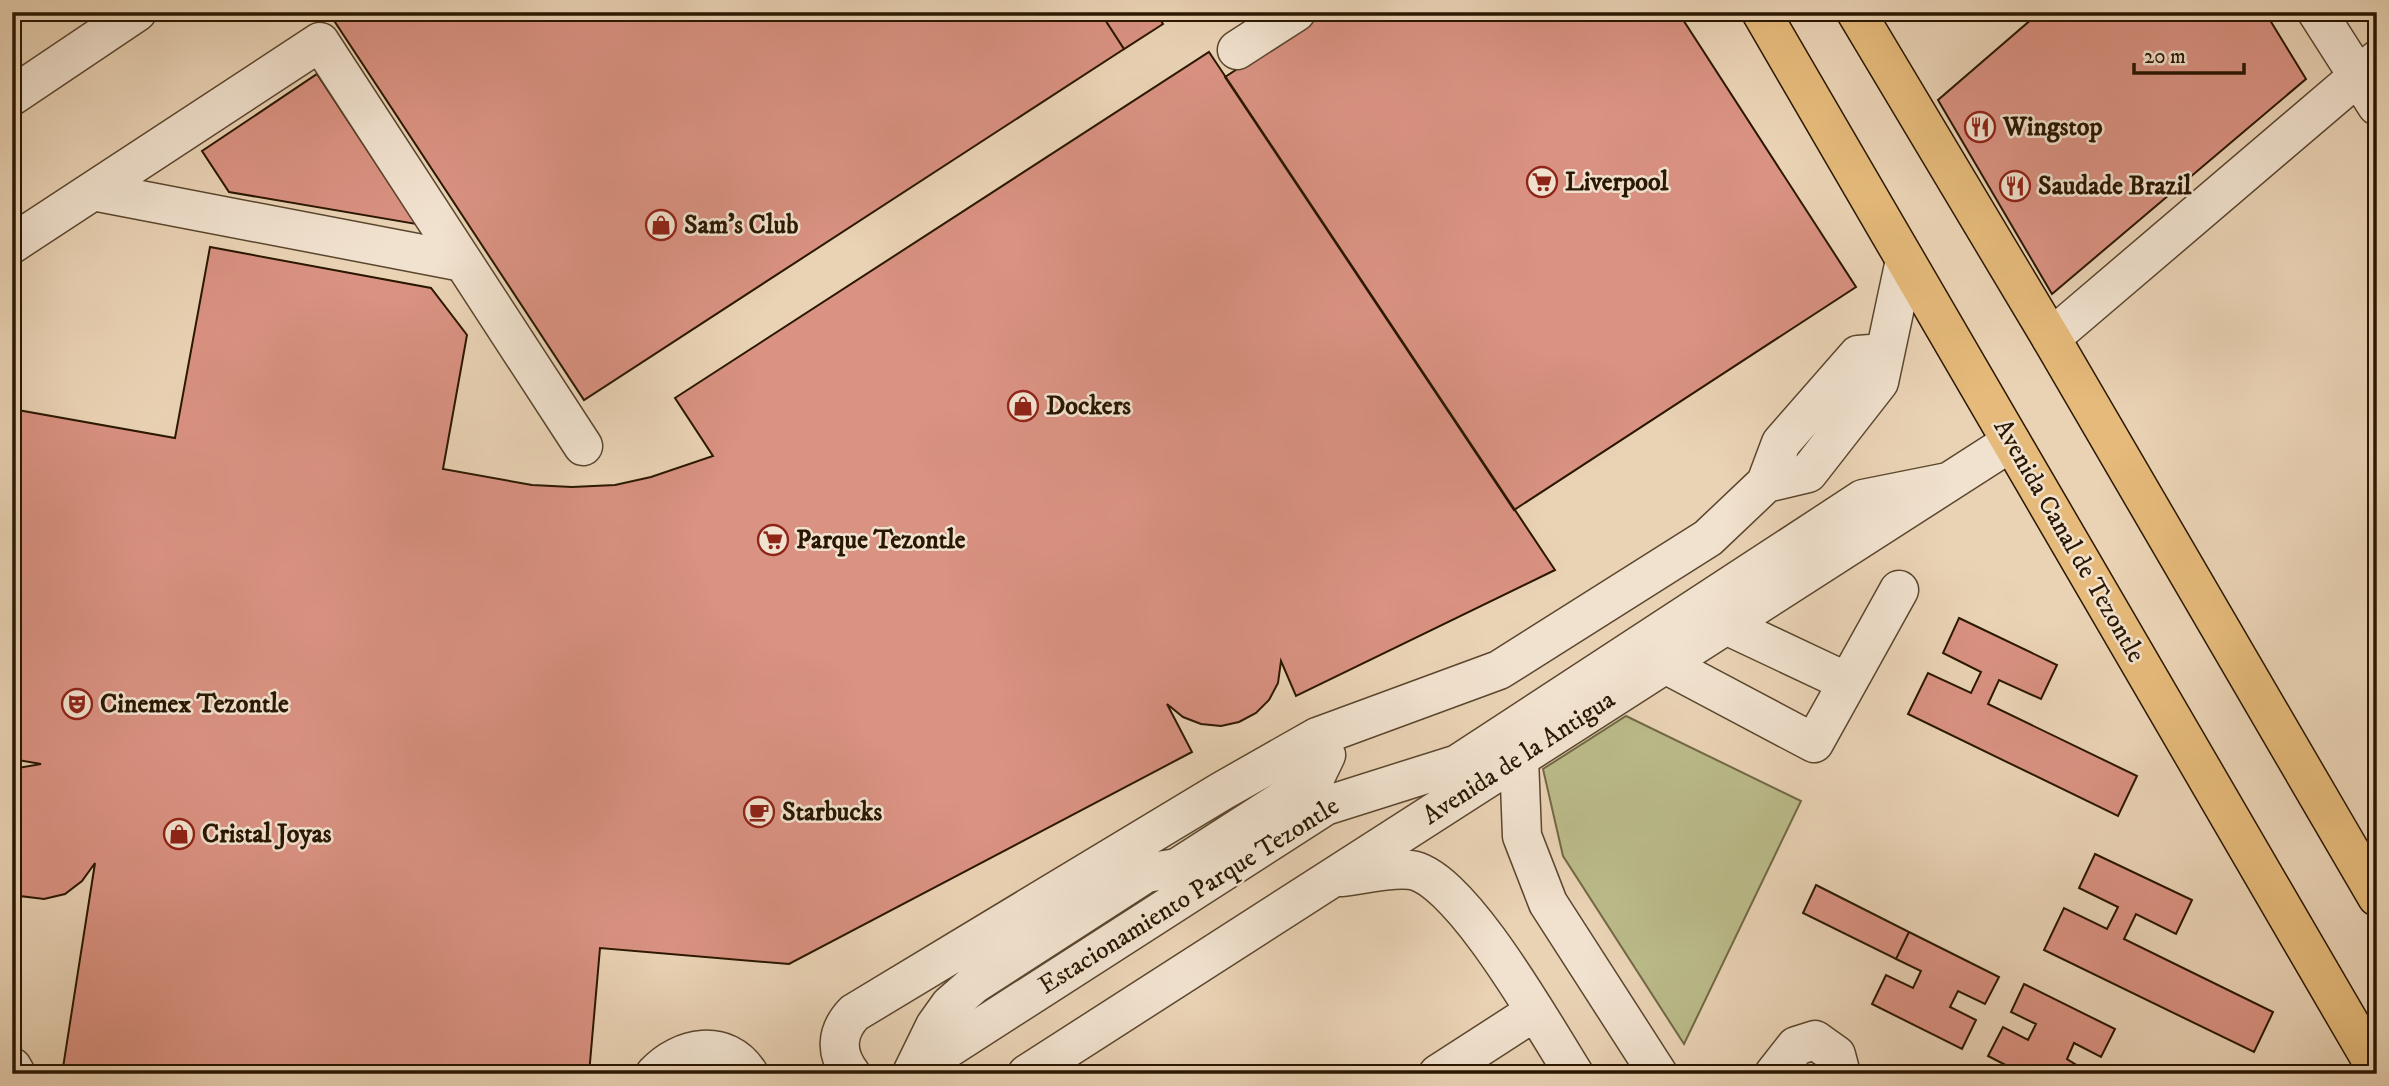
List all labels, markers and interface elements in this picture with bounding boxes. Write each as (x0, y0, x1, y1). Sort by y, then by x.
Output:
scale bar (2134, 32, 2244, 76)
text: 20 m (2144, 44, 2186, 70)
restaurant icon: Wingstop (1963, 110, 1997, 144)
place label: Wingstop (2002, 111, 2102, 144)
supermarket icon: Liverpool (1525, 165, 1559, 199)
place label: Liverpool (1565, 166, 1669, 199)
restaurant icon: Saudade Brazil (1998, 169, 2032, 203)
place label: Saudade Brazil (2038, 170, 2193, 203)
shop icon: Sam's Club (644, 208, 678, 242)
place label: Sam's Club (684, 209, 798, 242)
shop icon: Dockers (1006, 389, 1040, 423)
place label: Dockers (1046, 390, 1131, 423)
street label: Avenida Canal de Tezontle (1986, 413, 2152, 669)
supermarket icon: Parque Tezontle (756, 523, 790, 557)
place label: Parque Tezontle (796, 524, 966, 557)
street label: Avenida de la Antigua (1416, 683, 1622, 833)
theatre icon: Cinemex Tezontle (60, 687, 94, 721)
place label: Cinemex Tezontle (100, 688, 289, 721)
street label: Estacionamiento Parque Tezontle (1033, 790, 1345, 1002)
cafe icon: Starbucks (742, 795, 776, 829)
place label: Starbucks (782, 796, 882, 829)
shop icon: Cristal Joyas (162, 817, 196, 851)
place label: Cristal Joyas (202, 818, 332, 851)

